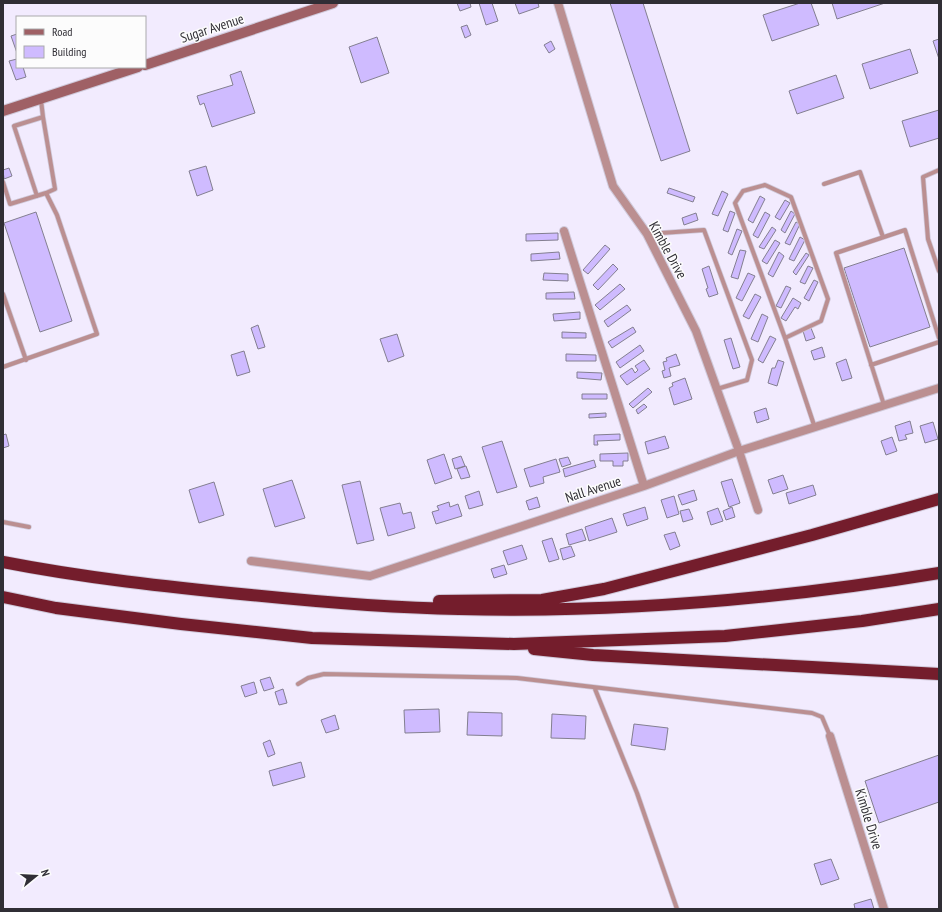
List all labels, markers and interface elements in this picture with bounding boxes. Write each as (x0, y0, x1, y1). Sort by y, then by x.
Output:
street label: Sugar Avenue (178, 9, 246, 47)
legend (16, 16, 146, 68)
text: Road (52, 24, 72, 39)
text: Building (52, 44, 87, 59)
street label: Kimble Drive (645, 218, 691, 282)
street label: Nall Avenue (563, 471, 623, 506)
street label: Kimble Drive (851, 786, 887, 852)
north arrow (16, 856, 56, 896)
text: N (38, 868, 53, 878)

